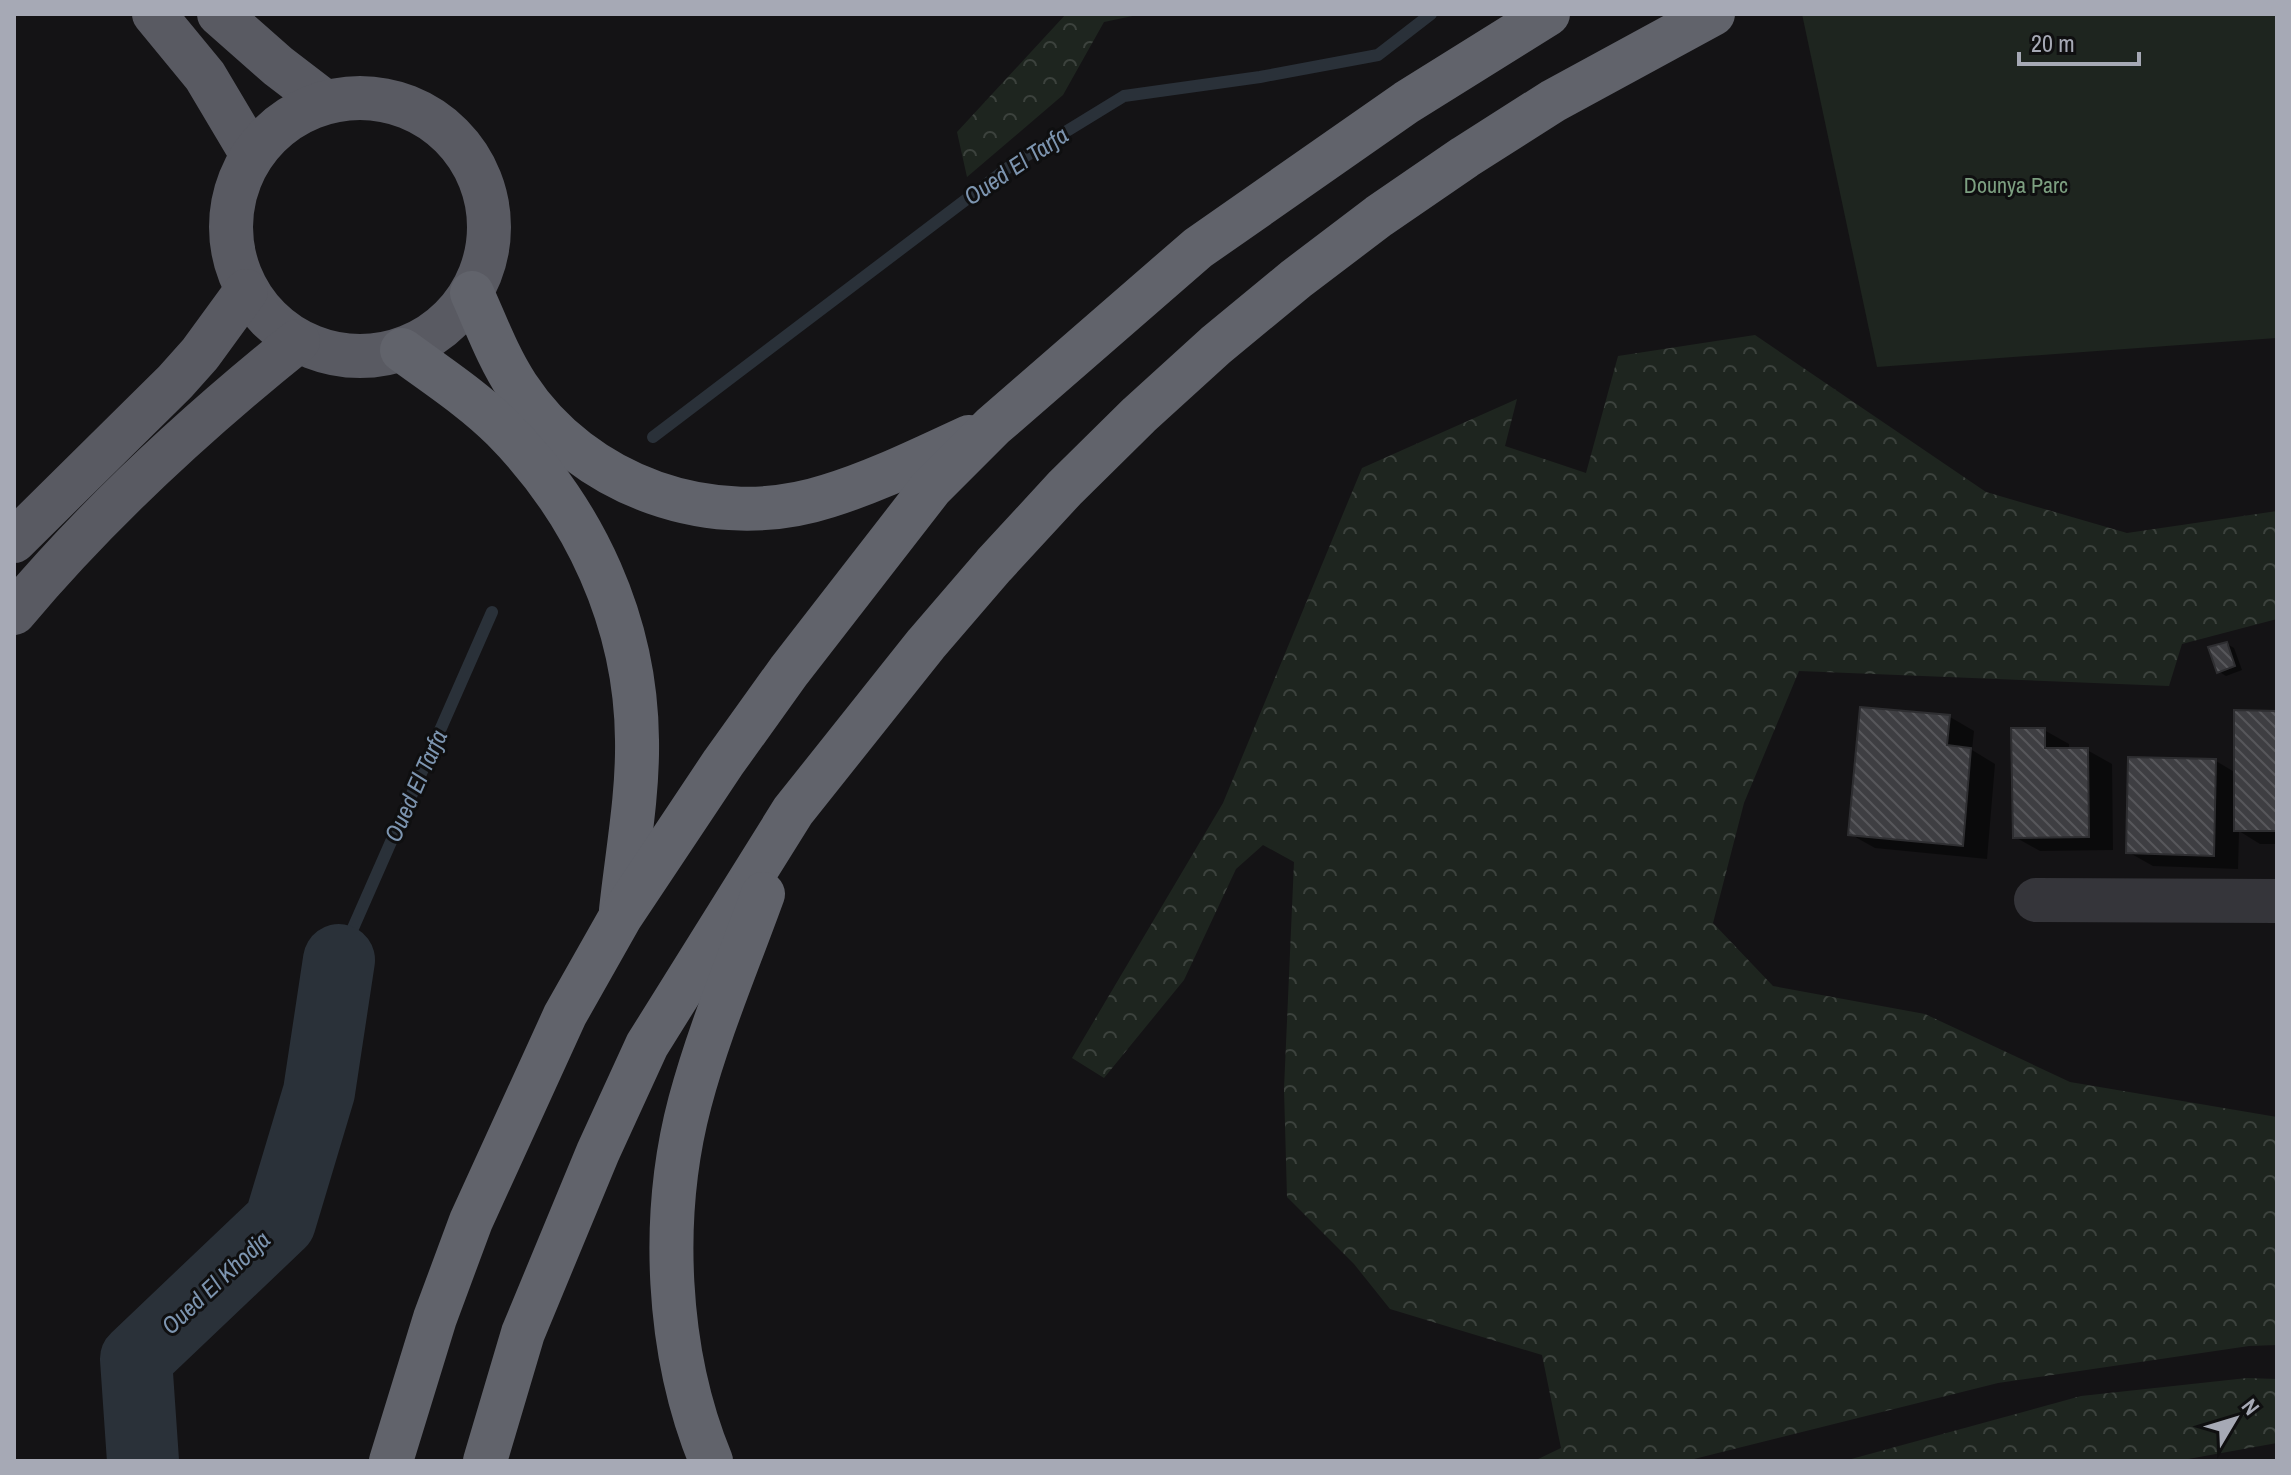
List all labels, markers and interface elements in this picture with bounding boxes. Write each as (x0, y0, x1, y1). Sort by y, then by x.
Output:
scale bar (2019, 16, 2139, 66)
text: 20 m (2031, 27, 2075, 59)
water label: Oued El Tarfa (957, 118, 1074, 212)
park label: Dounya Parc (1964, 170, 2068, 200)
water label: Oued El Tarfa (376, 724, 454, 847)
water label: Oued El Khodja (154, 1224, 277, 1341)
north arrow (2195, 1379, 2275, 1459)
text: N (2235, 1392, 2267, 1421)

